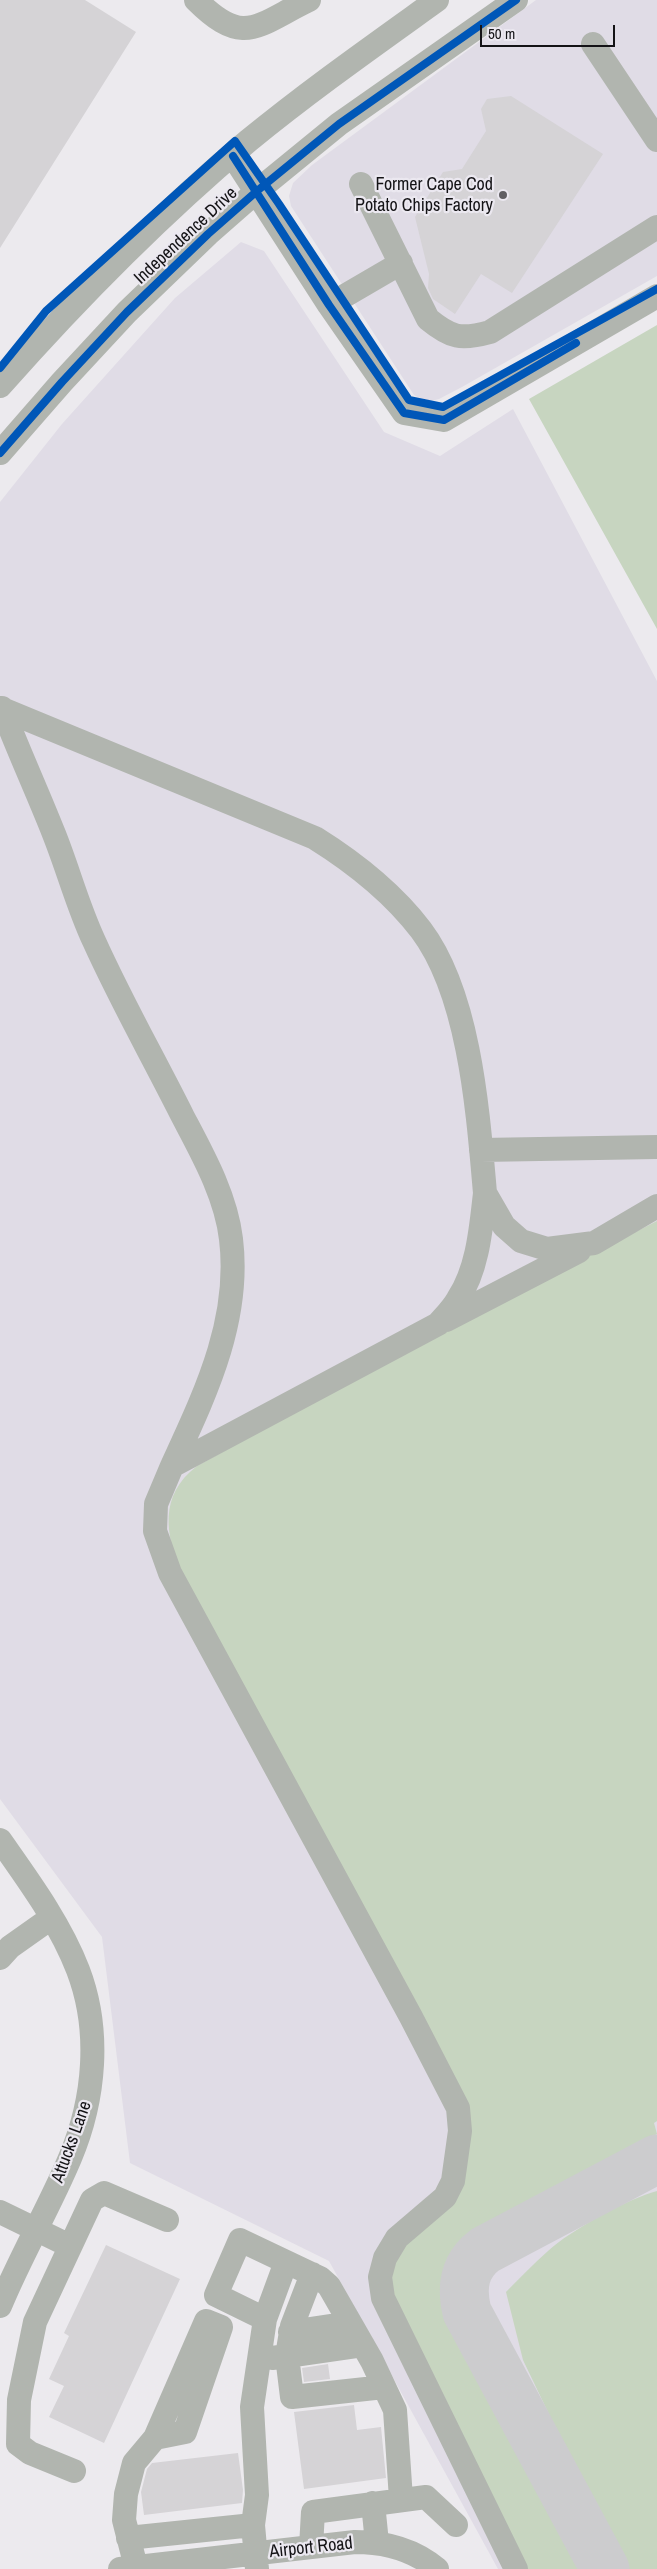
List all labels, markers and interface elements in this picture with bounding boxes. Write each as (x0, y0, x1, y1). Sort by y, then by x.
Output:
scale bar (482, 15, 617, 47)
text: 50 m (488, 23, 515, 44)
place label: Former Cape Cod Potato Chips Factory (355, 174, 493, 216)
street label: Independence Drive (130, 183, 242, 289)
marker: Former Cape Cod Potato Chips Factory (497, 189, 509, 201)
street label: Attucks Lane (47, 2098, 97, 2186)
street label: Airport Road (268, 2533, 354, 2563)

